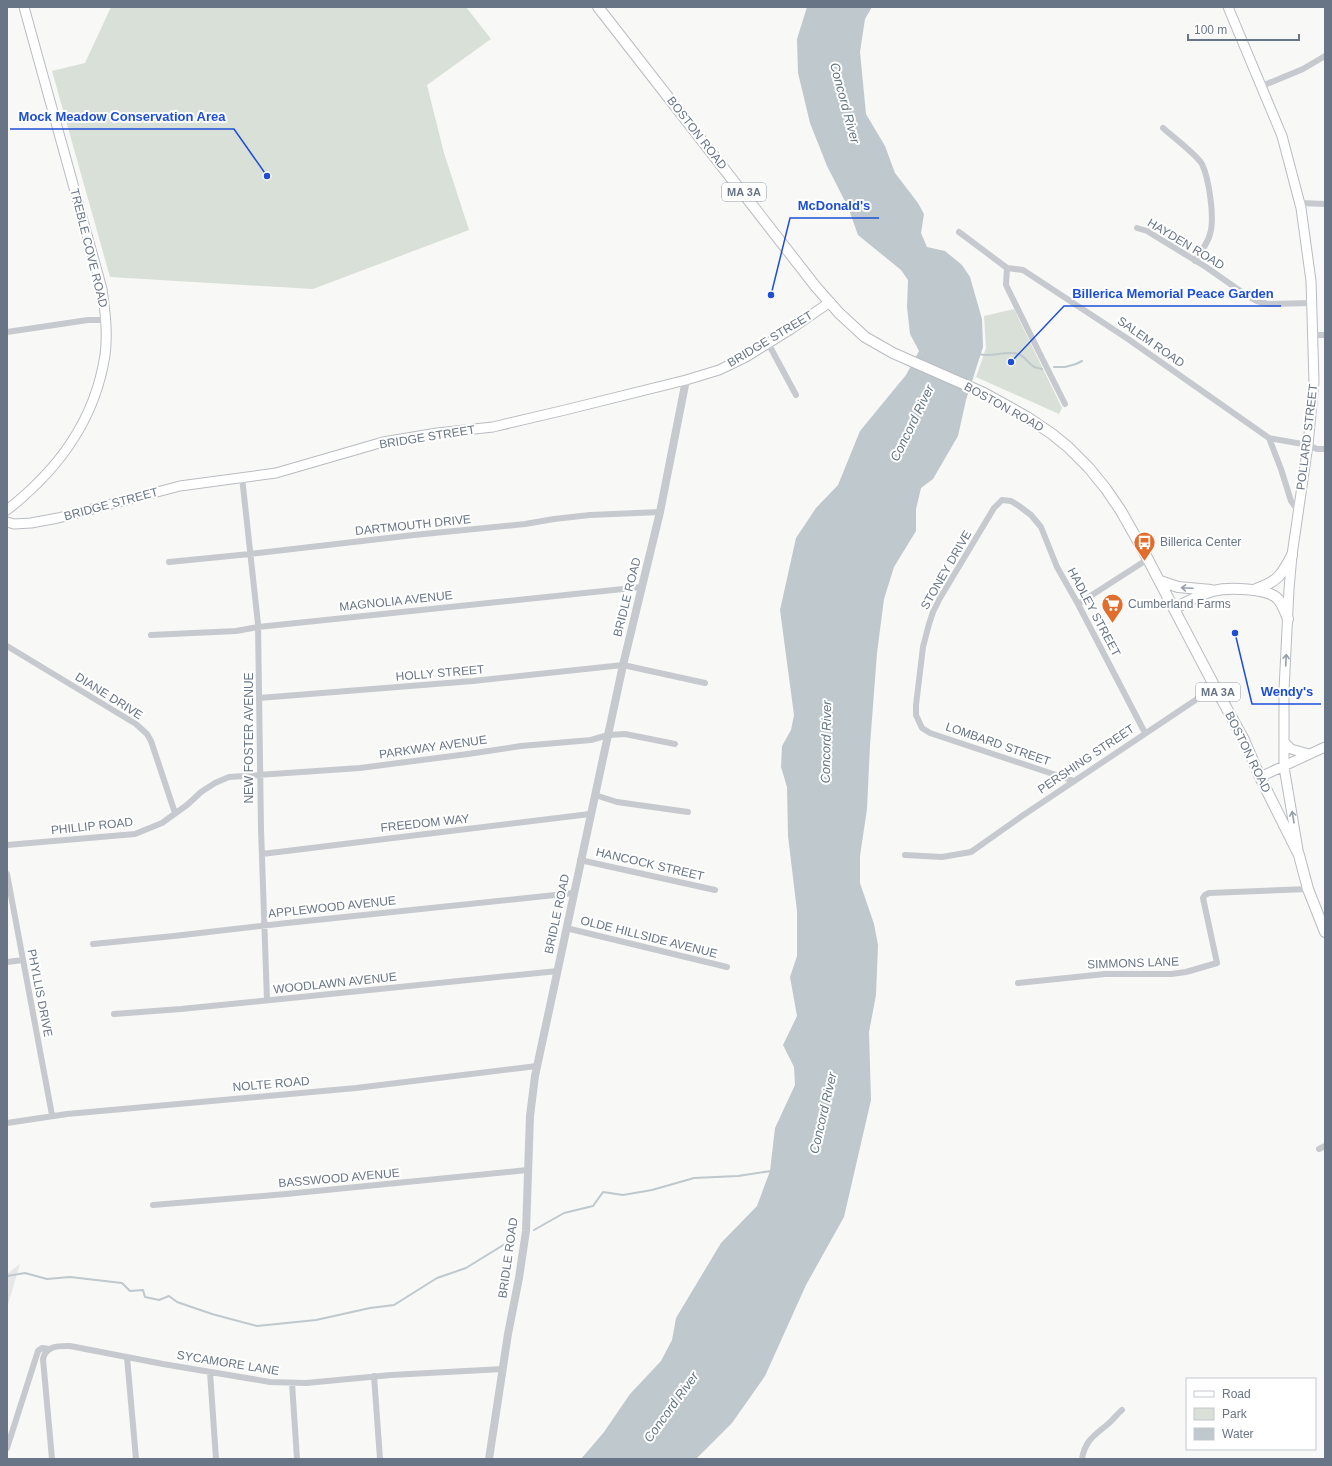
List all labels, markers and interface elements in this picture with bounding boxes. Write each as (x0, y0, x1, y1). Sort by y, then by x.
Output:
scale bar (1188, 16, 1299, 42)
text: 100 m (1194, 23, 1227, 37)
water label: Concord River (827, 61, 863, 146)
street label: BOSTON ROAD (664, 94, 730, 172)
callout: Mock Meadow Conservation Area (10, 104, 234, 129)
text: Mock Meadow Conservation Area (19, 109, 226, 124)
road number: MA 3A (722, 183, 766, 201)
street label: TREBLE COVE ROAD (67, 187, 111, 309)
callout: McDonald's (790, 193, 879, 218)
text: McDonald's (798, 198, 870, 213)
street label: HAYDEN ROAD (1145, 216, 1227, 273)
callout: Billerica Memorial Peace Garden (1064, 281, 1281, 306)
text: Billerica Memorial Peace Garden (1072, 286, 1274, 301)
street label: BRIDGE STREET (725, 308, 816, 370)
street label: SALEM ROAD (1115, 314, 1188, 370)
street label: BOSTON ROAD (962, 379, 1046, 435)
water label: Concord River (887, 382, 937, 464)
street label: POLLARD STREET (1294, 383, 1321, 491)
street label: BRIDGE STREET (378, 422, 476, 451)
street label: BRIDGE STREET (62, 485, 160, 523)
street label: DARTMOUTH DRIVE (354, 512, 472, 538)
street label: STONEY DRIVE (918, 528, 974, 612)
bus stop icon: Billerica Center (1131, 529, 1157, 562)
place label: Billerica Center (1160, 535, 1241, 549)
street label: BRIDLE ROAD (610, 556, 644, 638)
street label: HADLEY STREET (1065, 565, 1124, 659)
one-way arrow (1181, 584, 1194, 591)
street label: MAGNOLIA AVENUE (339, 588, 453, 614)
supermarket icon: Cumberland Farms (1100, 591, 1126, 624)
place label: Cumberland Farms (1128, 597, 1231, 611)
one-way arrow (1282, 654, 1289, 667)
street label: HOLLY STREET (395, 662, 486, 684)
street label: DIANE DRIVE (73, 670, 145, 722)
street label: NEW FOSTER AVENUE (242, 672, 256, 804)
callout: Wendy's (1252, 679, 1321, 704)
road number: MA 3A (1196, 683, 1240, 701)
text: Wendy's (1261, 684, 1313, 699)
water label: Concord River (818, 700, 834, 784)
street label: BOSTON ROAD (1222, 709, 1274, 795)
street label: LOMBARD STREET (944, 719, 1053, 769)
street label: PERSHING STREET (1035, 721, 1137, 796)
street label: PARKWAY AVENUE (378, 733, 488, 761)
street label: FREEDOM WAY (380, 811, 470, 835)
one-way arrow (1288, 811, 1296, 824)
street label: PHILLIP ROAD (50, 815, 134, 837)
street label: HANCOCK STREET (595, 845, 706, 883)
street label: BRIDLE ROAD (542, 872, 572, 955)
street label: APPLEWOOD AVENUE (267, 893, 397, 921)
street label: OLDE HILLSIDE AVENUE (579, 913, 719, 961)
street label: PHYLLIS DRIVE (25, 948, 55, 1038)
street label: SIMMONS LANE (1087, 954, 1179, 972)
street label: WOODLAWN AVENUE (273, 970, 397, 996)
water label: Concord River (806, 1070, 840, 1155)
street label: NOLTE ROAD (232, 1074, 310, 1094)
street label: BASSWOOD AVENUE (278, 1166, 400, 1190)
street label: BRIDLE ROAD (495, 1216, 521, 1299)
street label: SYCAMORE LANE (176, 1348, 280, 1378)
water label: Concord River (641, 1368, 702, 1445)
legend (1186, 1378, 1316, 1450)
text: Road (1222, 1387, 1251, 1401)
text: Park (1222, 1407, 1248, 1421)
text: Water (1222, 1427, 1254, 1441)

